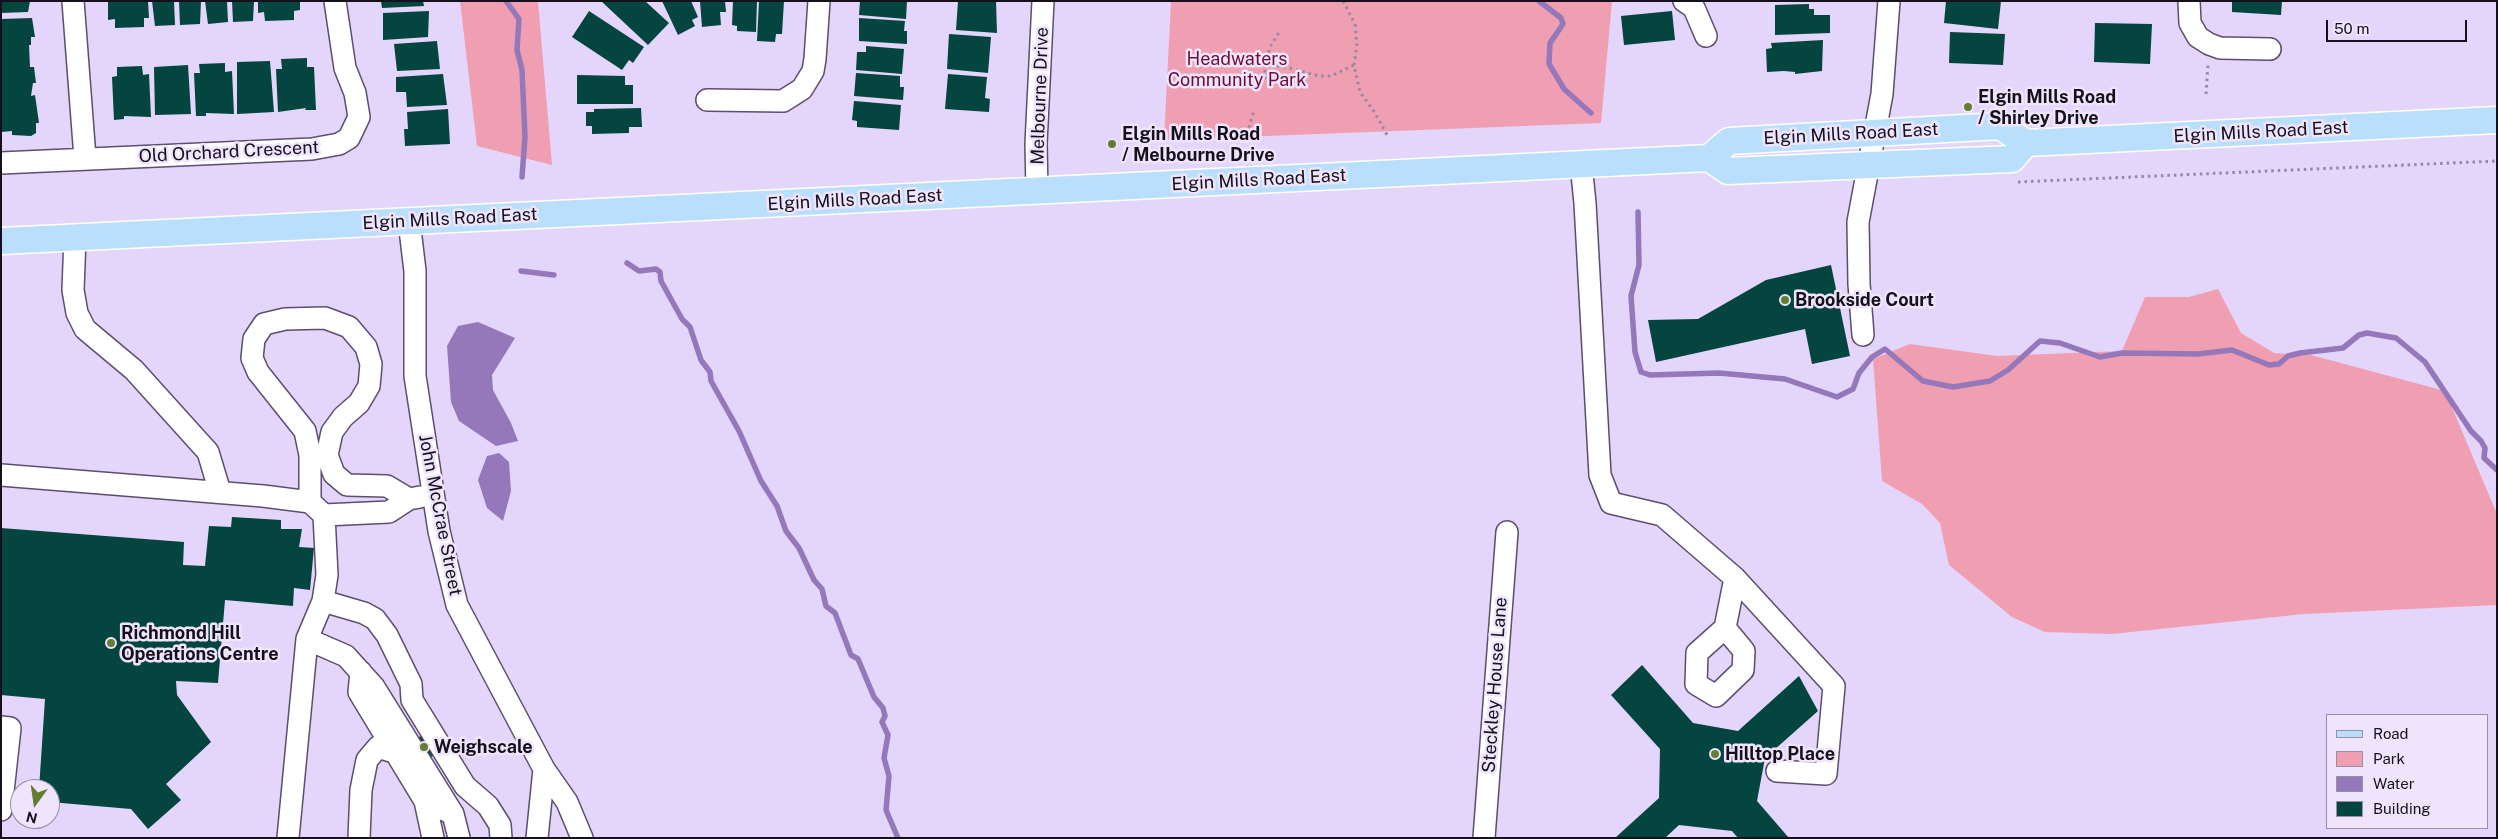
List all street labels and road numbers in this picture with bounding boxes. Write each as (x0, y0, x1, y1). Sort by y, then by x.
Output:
street label: Melbourne Drive (1027, 27, 1053, 165)
street label: Elgin Mills Road East (2173, 117, 2349, 147)
street label: Elgin Mills Road East (1763, 119, 1939, 149)
street label: Old Orchard Crescent (138, 136, 320, 168)
street label: Elgin Mills Road East (1171, 165, 1347, 195)
street label: Elgin Mills Road East (767, 185, 943, 215)
street label: Elgin Mills Road East (362, 204, 538, 234)
street label: John McCrae Street (414, 432, 466, 598)
street label: Steckley House Lane (1478, 596, 1512, 774)

